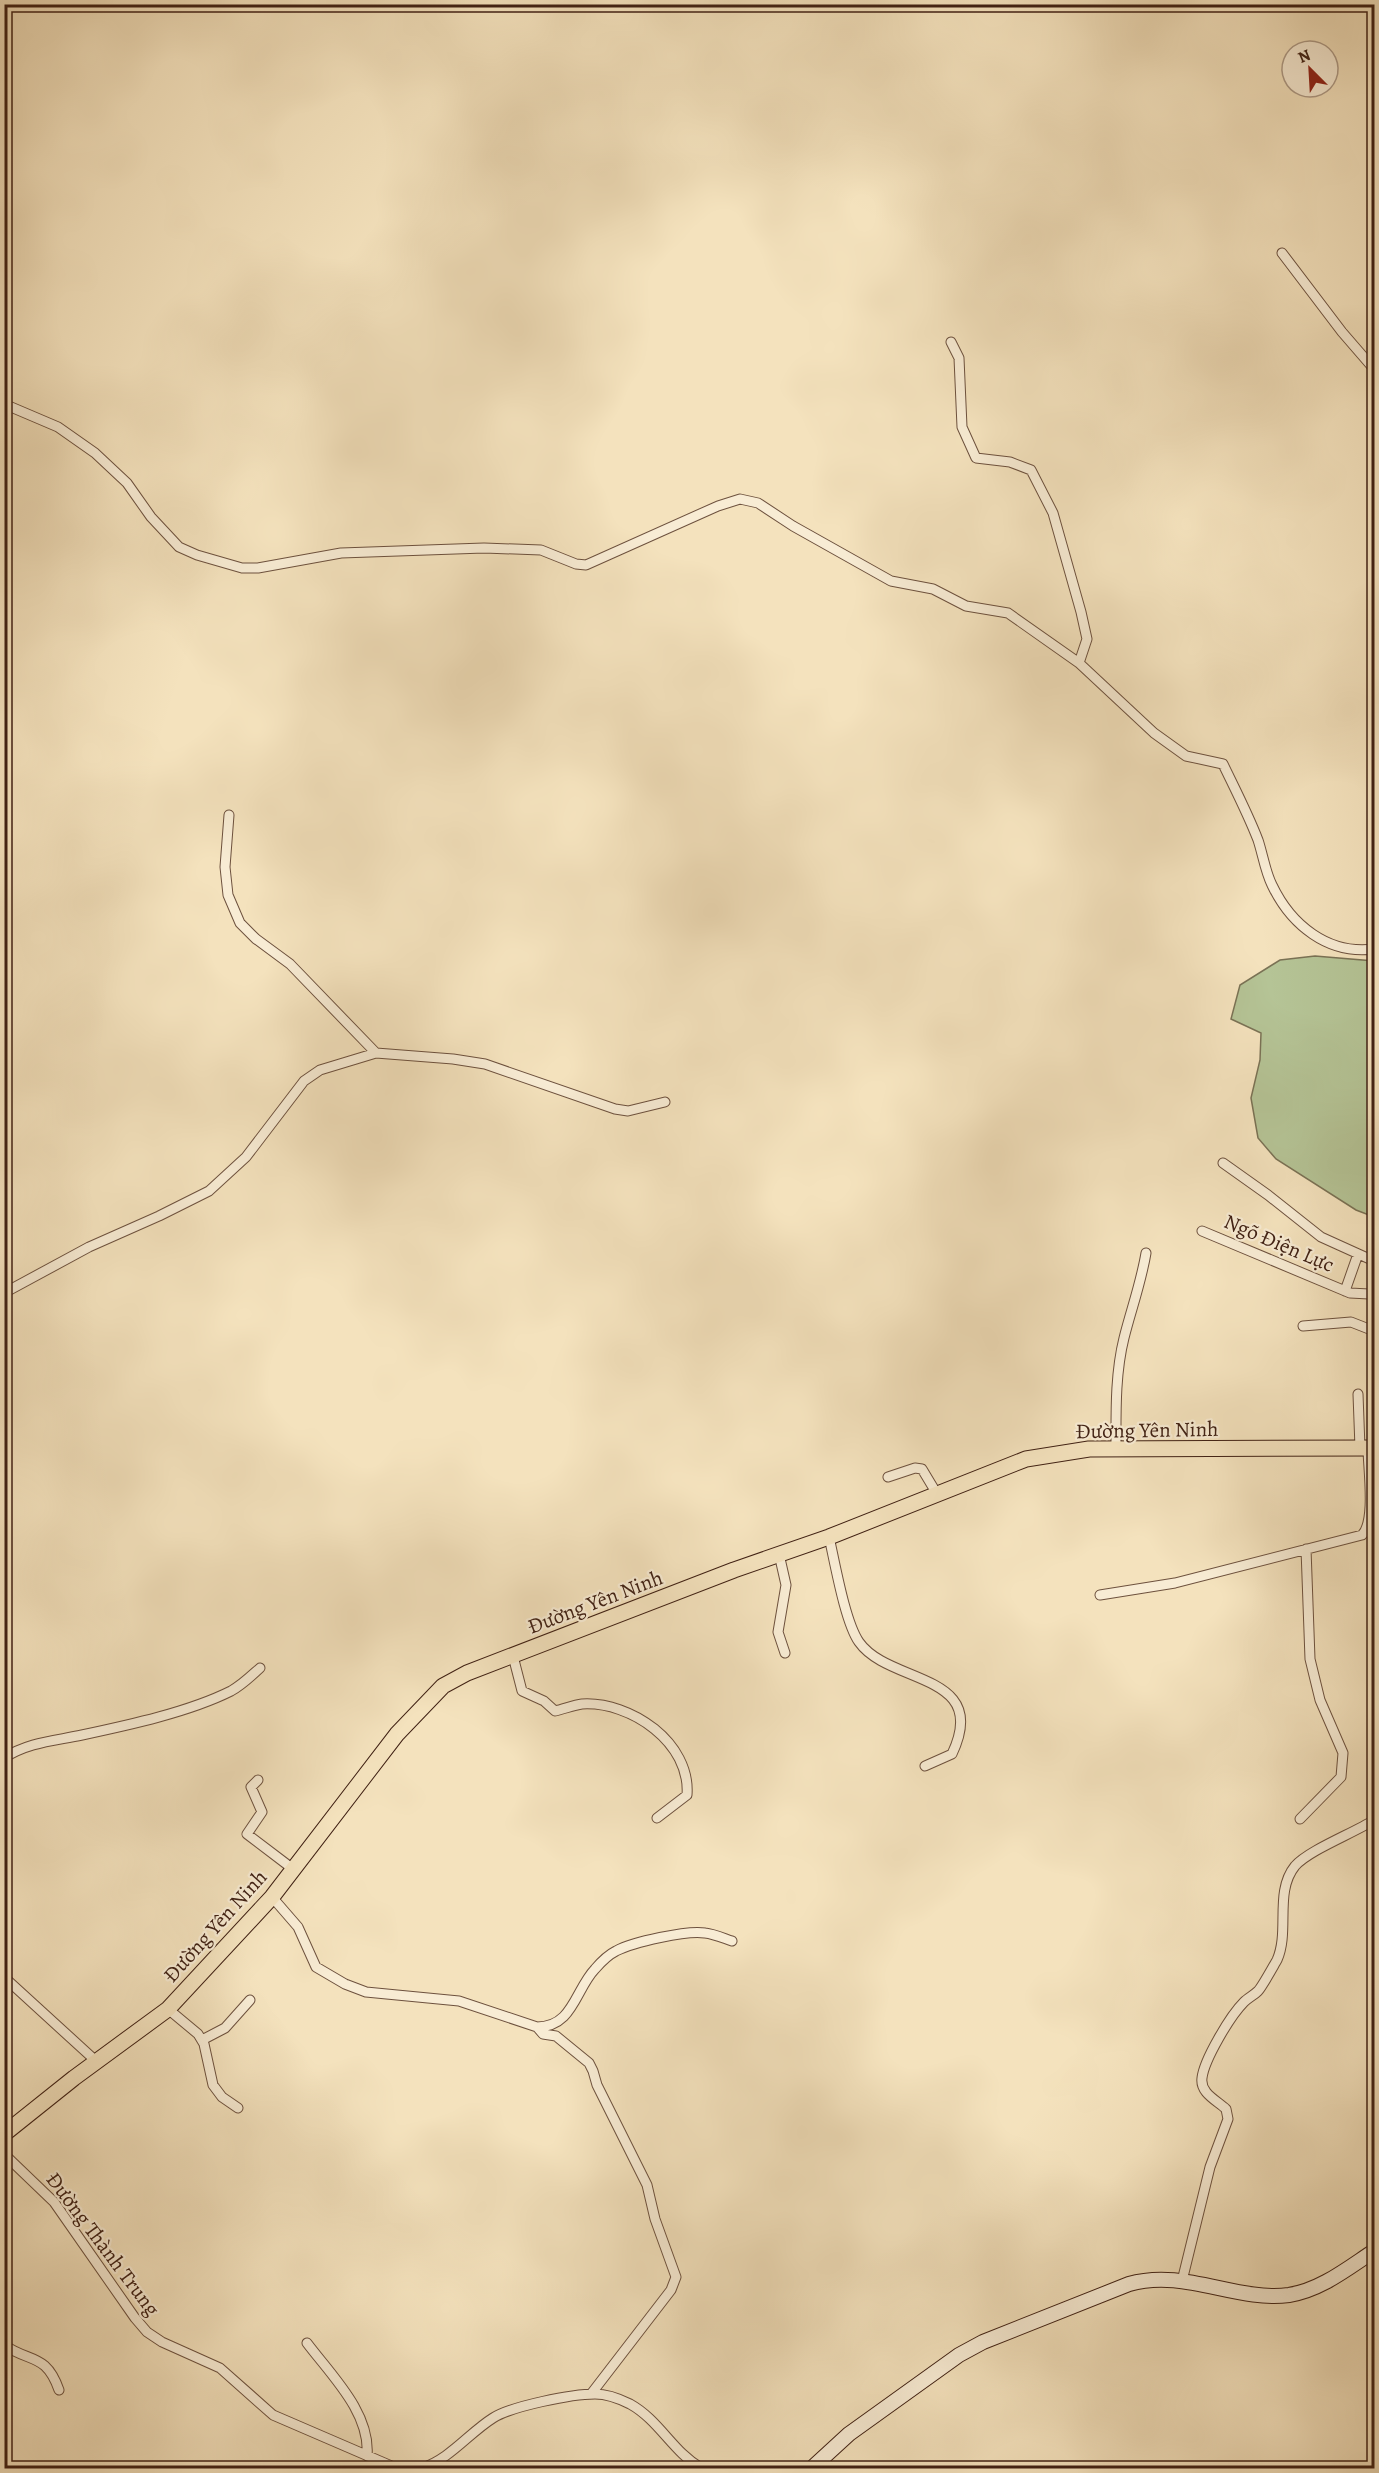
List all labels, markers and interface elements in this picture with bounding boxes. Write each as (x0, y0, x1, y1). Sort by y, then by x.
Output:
north arrow (1280, 39, 1340, 99)
text: N (1295, 44, 1314, 69)
street label: Ngõ Điện Lực (1220, 1207, 1338, 1279)
street label: Đường Yên Ninh (1075, 1415, 1219, 1445)
street label: Đường Yên Ninh (523, 1563, 667, 1641)
street label: Đường Yên Ninh (157, 1864, 273, 1988)
street label: Đường Thành Trung (40, 2166, 167, 2322)

